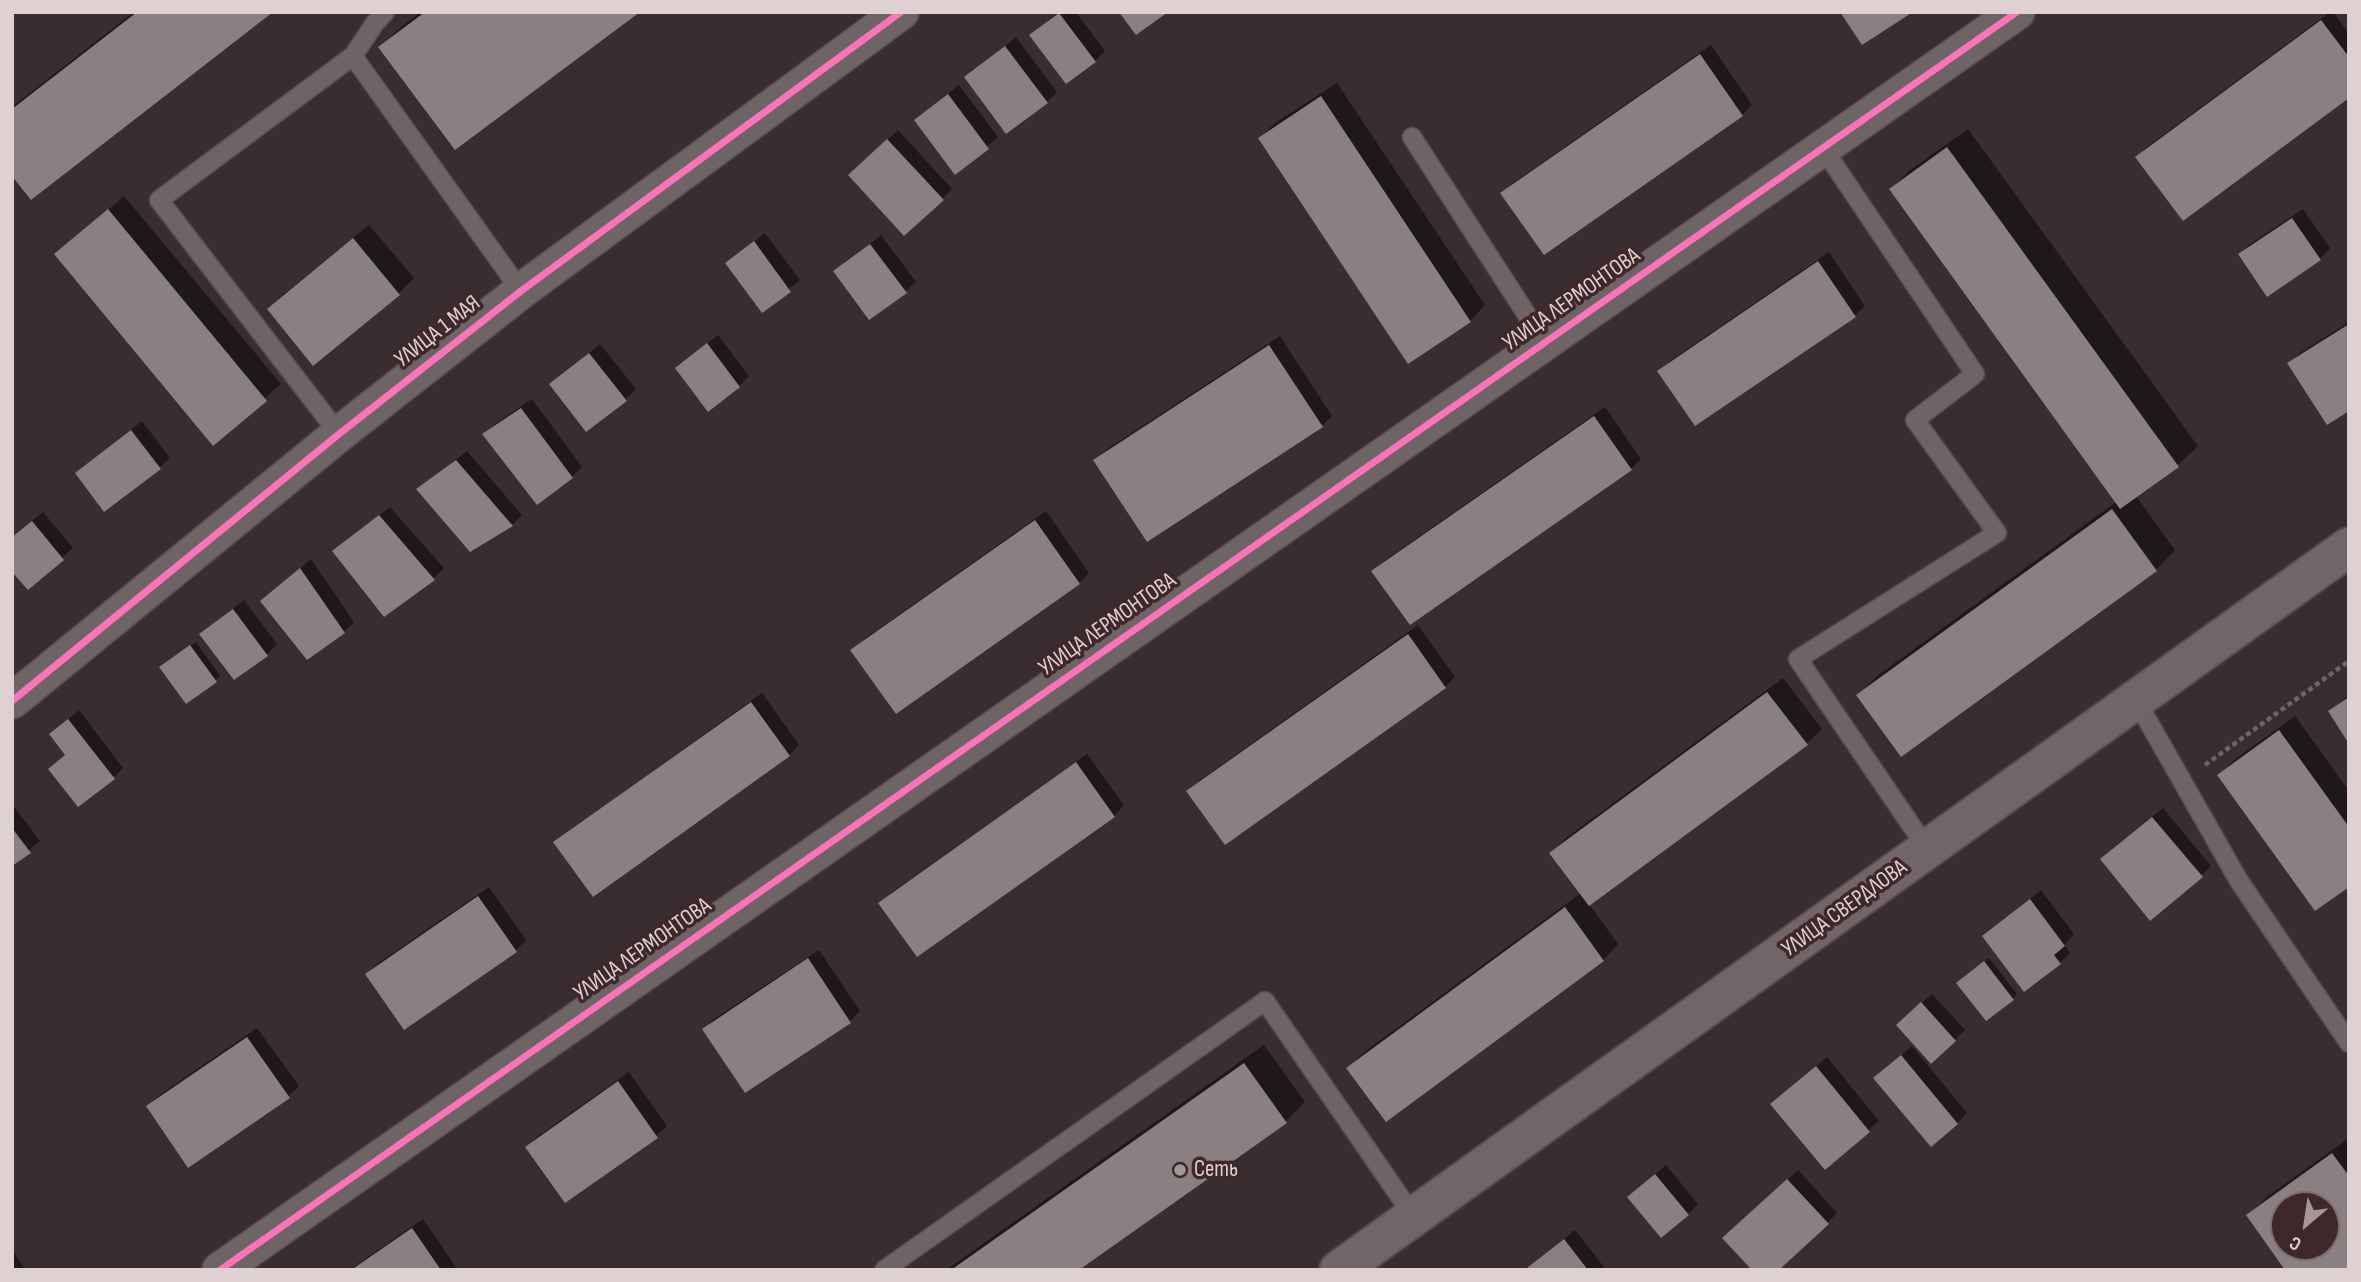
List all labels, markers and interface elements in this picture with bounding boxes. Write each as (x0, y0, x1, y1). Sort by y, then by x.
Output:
street label: УЛИЦА ЛЕРМОНТОВА (1498, 242, 1646, 358)
street label: УЛИЦА 1 МАЯ (390, 290, 486, 374)
street label: УЛИЦА ЛЕРМОНТОВА (1034, 567, 1182, 683)
street label: УЛИЦА СВЕРДЛОВА (1777, 854, 1913, 964)
street label: УЛИЦА ЛЕРМОНТОВА (569, 892, 717, 1008)
place label: Сеть (1194, 1156, 1238, 1184)
marker: Сеть (1172, 1162, 1188, 1178)
north arrow (2270, 1191, 2340, 1261)
text: С (2286, 1231, 2305, 1255)

